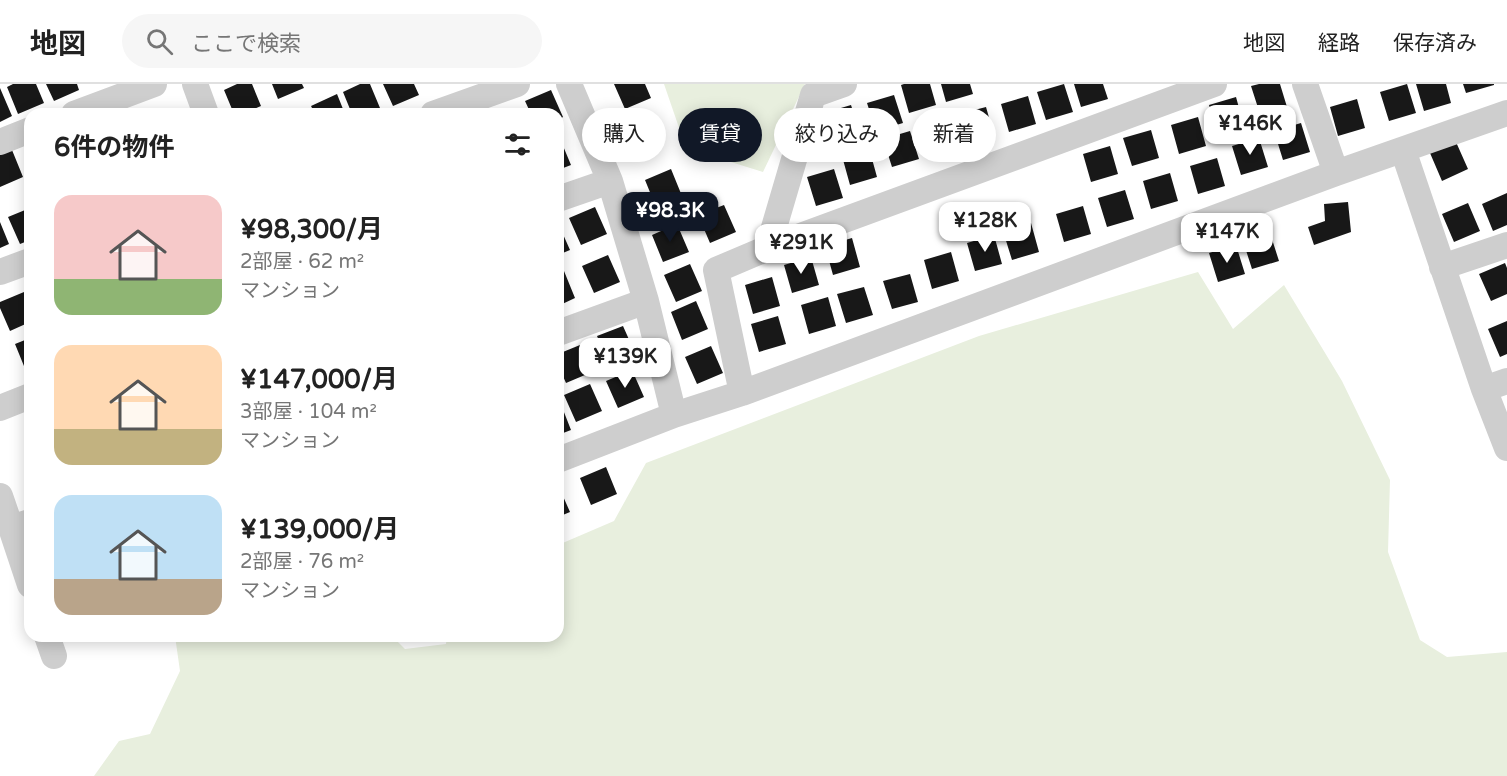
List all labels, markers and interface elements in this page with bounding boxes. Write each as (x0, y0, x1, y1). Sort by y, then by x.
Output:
search box (122, 14, 542, 68)
icon: search (143, 25, 176, 58)
text: 地図 (30, 27, 86, 61)
text: ここで検索 (191, 31, 301, 57)
text: 地図 (1243, 31, 1285, 56)
text: 経路 (1318, 31, 1360, 56)
text: 保存済み (1393, 31, 1477, 56)
pin: ¥146K (1208, 105, 1292, 156)
chip: 購入 (582, 108, 666, 162)
chip: 賃貸 (678, 108, 762, 162)
chip: 絞り込み (774, 108, 900, 162)
chip: 新着 (912, 108, 996, 162)
text: ¥146K (1218, 112, 1282, 136)
icon: filters (501, 128, 534, 161)
text: 6件の物件 (54, 132, 174, 163)
pin: ¥98.3K (621, 192, 719, 243)
text: ¥98.3K (635, 199, 705, 223)
pin: ¥128K (943, 202, 1027, 253)
text: ¥128K (953, 209, 1017, 233)
pin: ¥147K (1185, 213, 1269, 264)
text: ¥98,300/月 (240, 214, 383, 245)
icon: home (102, 219, 174, 291)
text: ¥147K (1195, 220, 1259, 244)
pin: ¥291K (759, 224, 843, 275)
text: ¥291K (769, 231, 833, 255)
text: 2部屋 · 62 m² (240, 250, 364, 274)
text: マンション (240, 279, 340, 303)
pin: ¥139K (583, 338, 667, 389)
text: ¥139K (593, 345, 657, 369)
text: ¥147,000/月 (240, 364, 398, 395)
icon: home (102, 369, 174, 441)
text: 3部屋 · 104 m² (240, 400, 377, 424)
text: マンション (240, 429, 340, 453)
text: ¥139,000/月 (240, 514, 399, 545)
icon: home (102, 519, 174, 591)
text: 2部屋 · 76 m² (240, 550, 364, 574)
text: マンション (240, 579, 340, 603)

